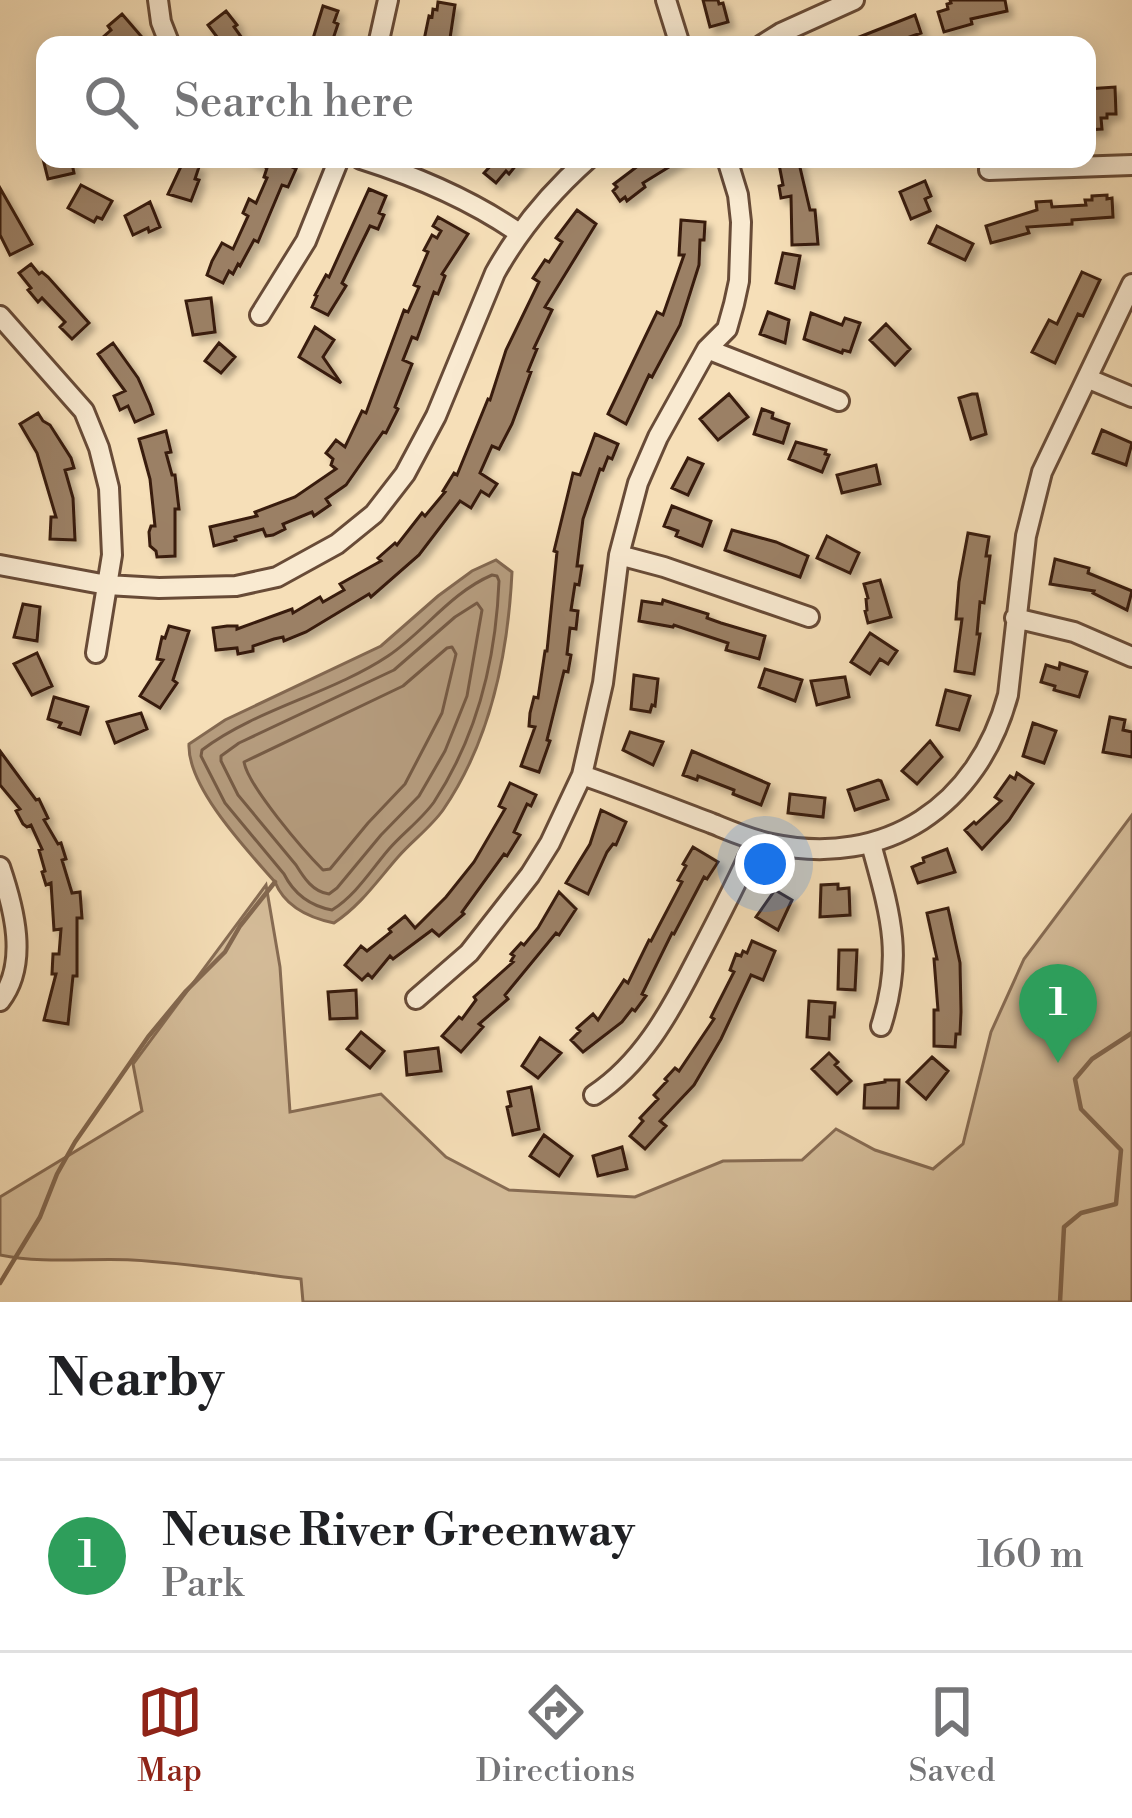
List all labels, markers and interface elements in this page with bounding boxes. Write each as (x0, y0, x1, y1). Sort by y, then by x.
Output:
search box (36, 36, 1096, 168)
icon: search (78, 69, 144, 135)
text: Search here (174, 74, 414, 131)
your location (735, 834, 795, 894)
pin: 1 (1019, 964, 1097, 1063)
text: Nearby (48, 1348, 224, 1412)
text: Neuse River Greenway (162, 1503, 635, 1560)
text: 1 (78, 1531, 96, 1580)
text: 160 m (977, 1531, 1084, 1580)
text: Park (162, 1560, 243, 1609)
tab: Map (137, 1679, 203, 1792)
tab: Directions (476, 1679, 635, 1792)
tab: Saved (909, 1679, 995, 1792)

